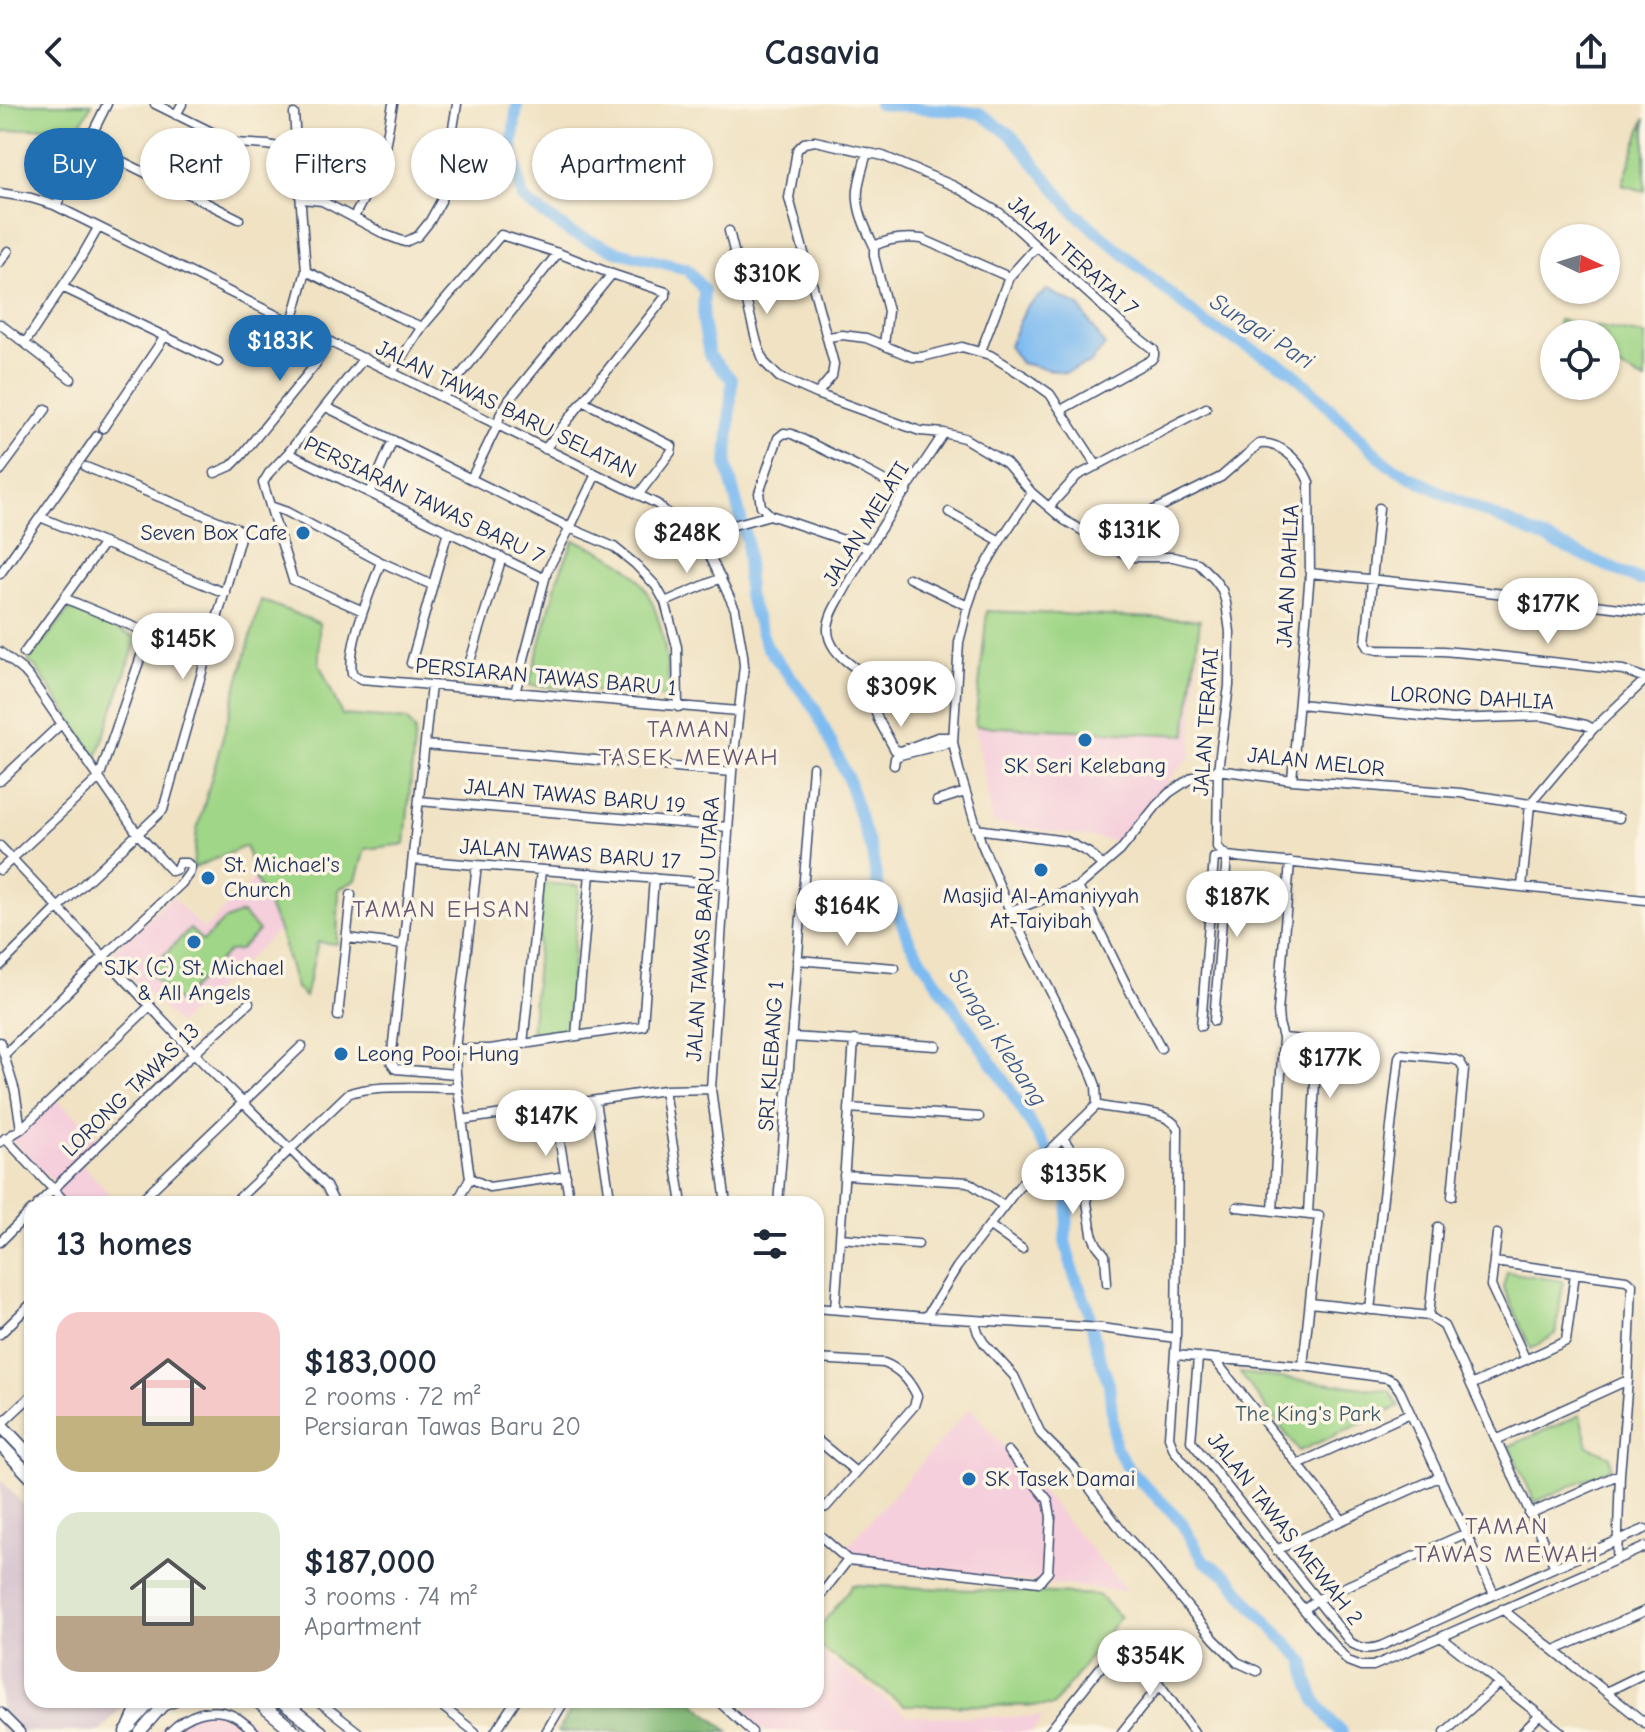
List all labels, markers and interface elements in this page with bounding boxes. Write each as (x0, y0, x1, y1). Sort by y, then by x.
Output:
icon: back (32, 30, 76, 74)
icon: share (1569, 30, 1613, 74)
text: Casavia (765, 32, 880, 73)
chip: Buy (24, 128, 124, 200)
chip: Rent (140, 128, 250, 200)
chip: Filters (266, 128, 395, 200)
chip: New (411, 128, 516, 200)
chip: Apartment (532, 128, 713, 200)
street label: JALAN TERATAI 7 (1003, 191, 1144, 322)
north arrow (1540, 224, 1620, 304)
map controls (1540, 224, 1620, 400)
pin: $310K (711, 248, 823, 316)
text: $310K (733, 259, 801, 289)
water label: Sungai Pari (1205, 287, 1320, 375)
pin: $183K (224, 315, 336, 383)
button: locate (1540, 320, 1620, 400)
text: $183K (247, 326, 313, 356)
street label: JALAN TAWAS BARU SELATAN (372, 335, 640, 483)
street label: PERSIARAN TAWAS BARU 7 (300, 430, 549, 570)
street label: JALAN MELATI (817, 457, 915, 591)
pin: $131K (1073, 504, 1185, 572)
street label: JALAN DAHLIA (1271, 504, 1305, 648)
pin: $248K (631, 507, 743, 575)
text: $131K (1097, 515, 1161, 545)
text: $248K (653, 518, 721, 548)
place label: Seven Box Cafe (140, 520, 287, 546)
marker: Seven Box Cafe (294, 524, 312, 542)
pin: $177K (1492, 578, 1604, 646)
text: $177K (1516, 589, 1580, 619)
pin: $145K (127, 613, 239, 681)
text: $145K (150, 624, 216, 654)
street label: JALAN TERATAI (1188, 647, 1224, 797)
street label: PERSIARAN TAWAS BARU 1 (414, 653, 678, 701)
pin: $309K (845, 661, 957, 729)
text: $309K (865, 672, 937, 702)
street label: LORONG DAHLIA (1389, 681, 1555, 715)
district label: TAMAN TASEK MEWAH (599, 715, 780, 771)
marker: SK Seri Kelebang (1076, 731, 1094, 749)
street label: JALAN MELOR (1246, 742, 1386, 782)
place label: SK Seri Kelebang (1004, 753, 1166, 779)
street label: JALAN TAWAS BARU 19 (463, 773, 687, 819)
street label: JALAN TAWAS BARU UTARA (681, 795, 725, 1062)
street label: JALAN TAWAS BARU 17 (459, 833, 682, 875)
place label: St. Michael's Church (224, 852, 340, 903)
marker: Masjid Al-Amaniyyah At-Taiyibah (1032, 861, 1050, 879)
marker: St. Michael's Church (199, 869, 217, 887)
pin: $187K (1181, 871, 1293, 939)
pin: $164K (791, 880, 903, 948)
text: $187K (1204, 882, 1270, 912)
place label: Masjid Al-Amaniyyah At-Taiyibah (943, 883, 1139, 934)
text: $164K (814, 891, 880, 921)
district label: TAMAN EHSAN (352, 895, 532, 923)
marker: SJK (C) St. Michael & All Angels (185, 933, 203, 951)
place label: SJK (C) St. Michael & All Angels (104, 955, 284, 1006)
water label: Sungai Klebang (943, 963, 1053, 1111)
street label: SRI KLEBANG 1 (753, 980, 789, 1132)
street label: LORONG TAWAS 13 (57, 1018, 205, 1162)
pin: $177K (1274, 1032, 1386, 1100)
place label: Leong Pooi Hung (357, 1041, 519, 1067)
text: $177K (1298, 1043, 1362, 1073)
marker: Leong Pooi Hung (332, 1045, 350, 1063)
pin: $147K (490, 1090, 602, 1158)
text: $147K (514, 1101, 578, 1131)
pin: $135K (1017, 1148, 1129, 1216)
text: $135K (1039, 1159, 1107, 1189)
icon: filters (748, 1222, 792, 1266)
text: 13 homes (56, 1224, 192, 1264)
text: $183,000 (304, 1342, 437, 1382)
icon: home (120, 1344, 216, 1440)
text: 2 rooms · 72 m² (304, 1382, 481, 1412)
park label: The King's Park (1235, 1401, 1381, 1427)
text: Persiaran Tawas Baru 20 (304, 1412, 581, 1442)
street label: JALAN TAWAS MEWAH 2 (1202, 1428, 1368, 1630)
place label: SK Tasek Damai (985, 1466, 1135, 1492)
marker: SK Tasek Damai (960, 1470, 978, 1488)
district label: TAMAN TAWAS MEWAH (1414, 1512, 1600, 1568)
text: $187,000 (304, 1542, 435, 1582)
icon: home (120, 1544, 216, 1640)
text: 3 rooms · 74 m² (304, 1582, 477, 1612)
text: Apartment (304, 1612, 420, 1642)
pin: $354K (1094, 1630, 1206, 1698)
text: $354K (1115, 1641, 1185, 1671)

